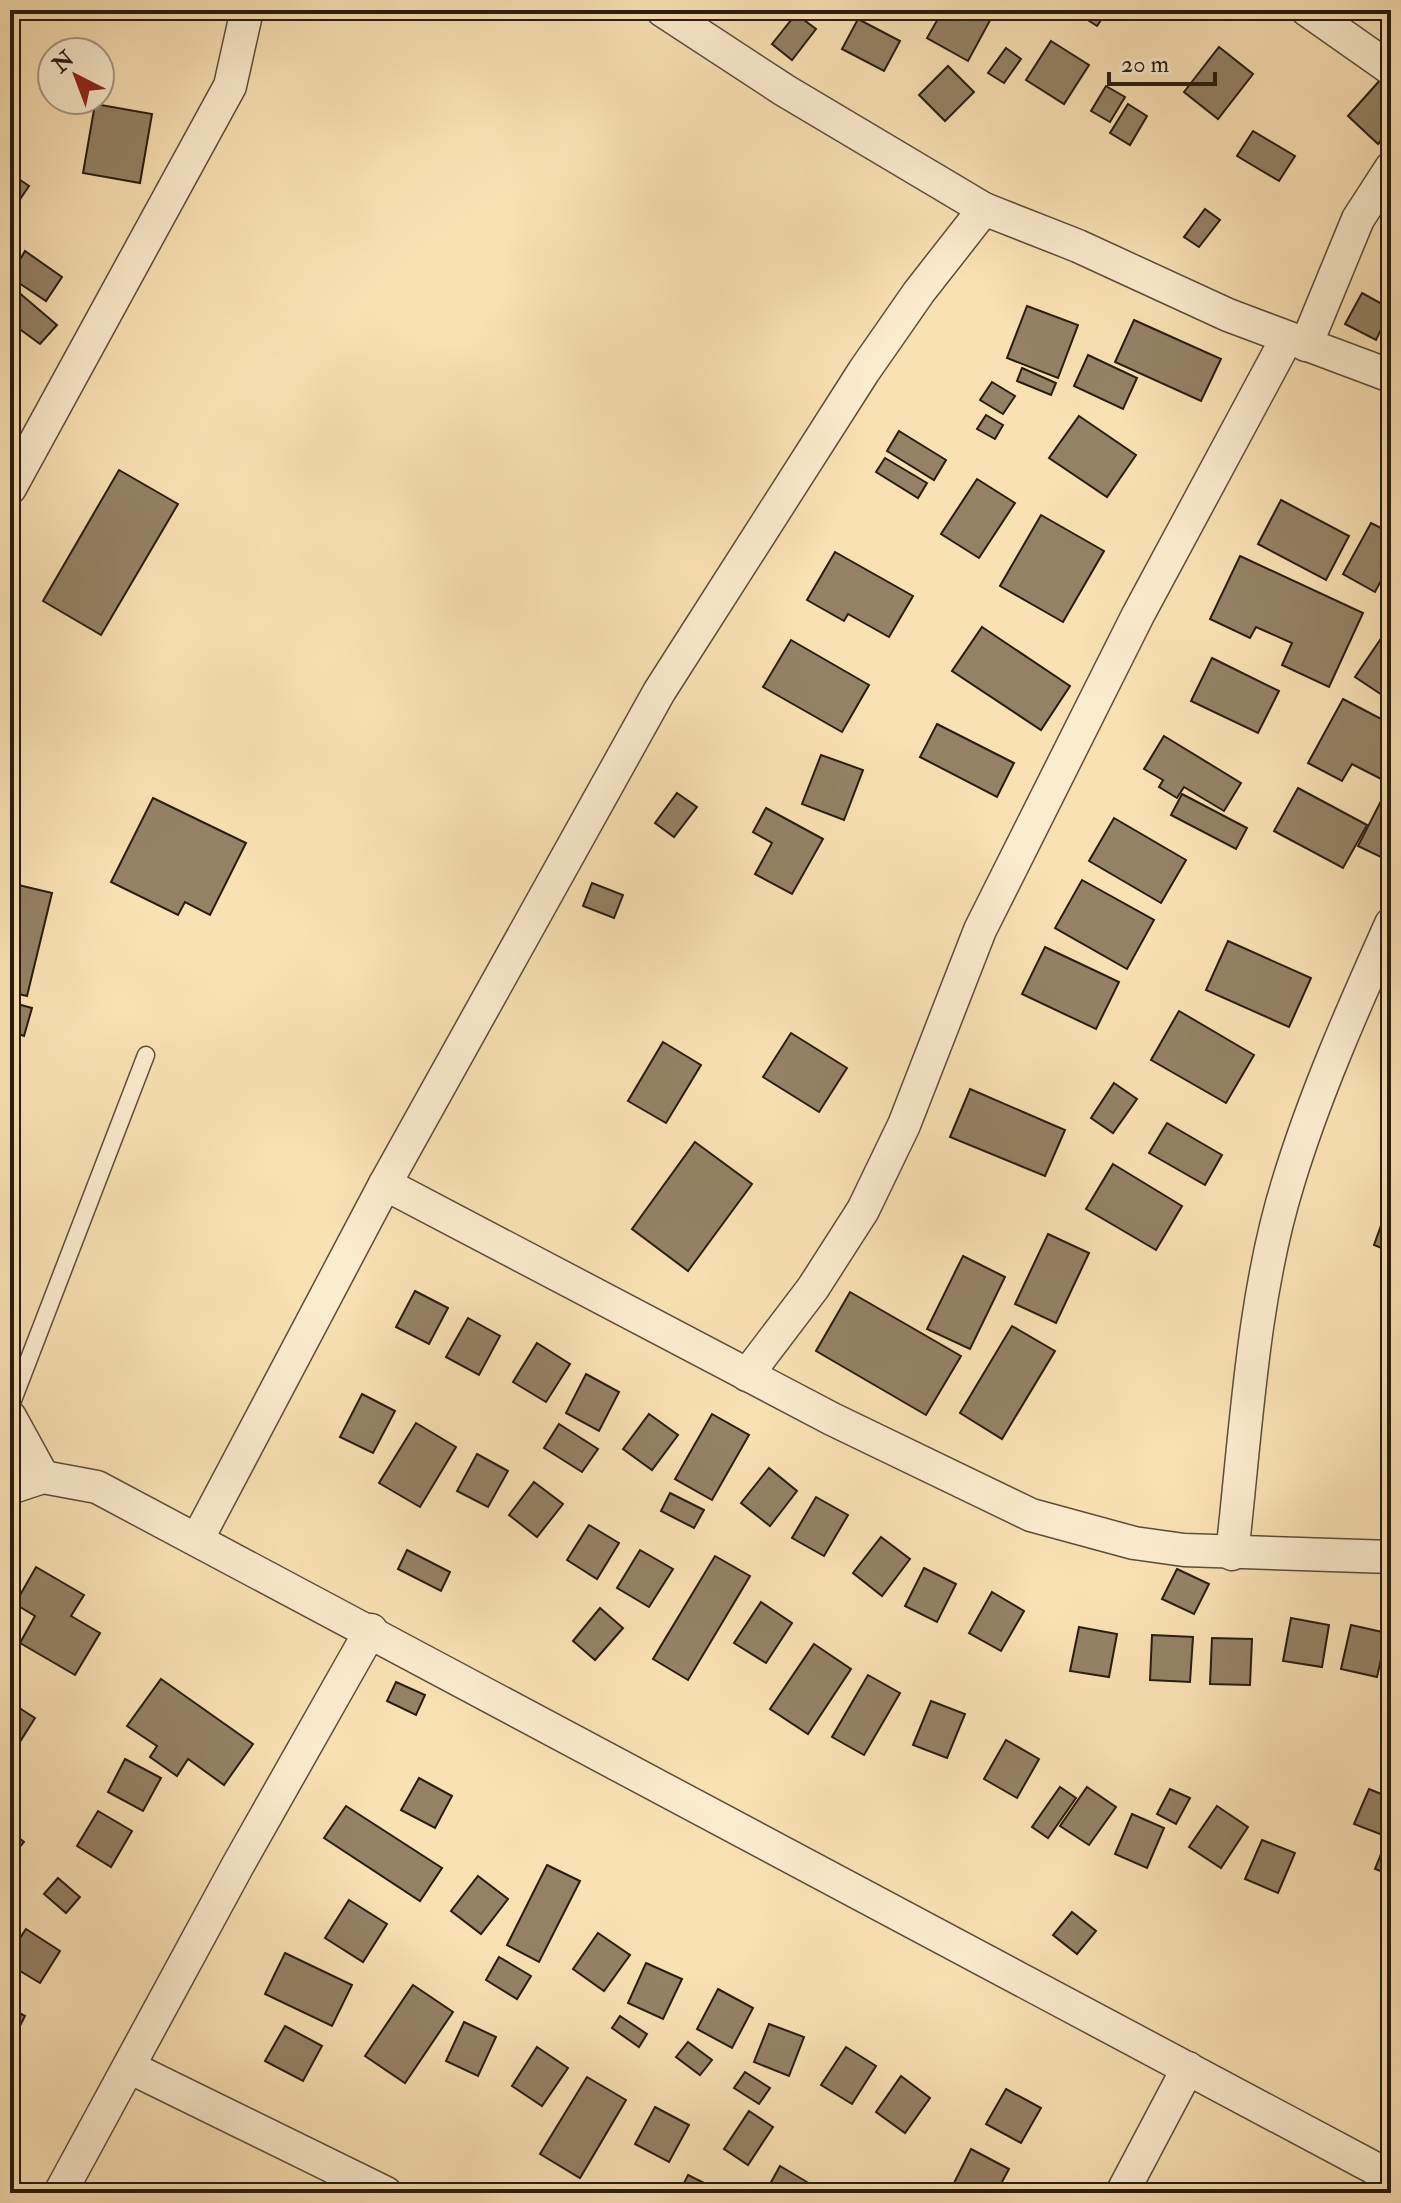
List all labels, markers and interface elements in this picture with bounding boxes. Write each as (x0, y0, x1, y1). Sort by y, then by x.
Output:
north arrow (36, 36, 116, 116)
scale bar (1109, 36, 1215, 86)
text: N (46, 45, 80, 80)
text: 20 m (1121, 49, 1170, 80)

